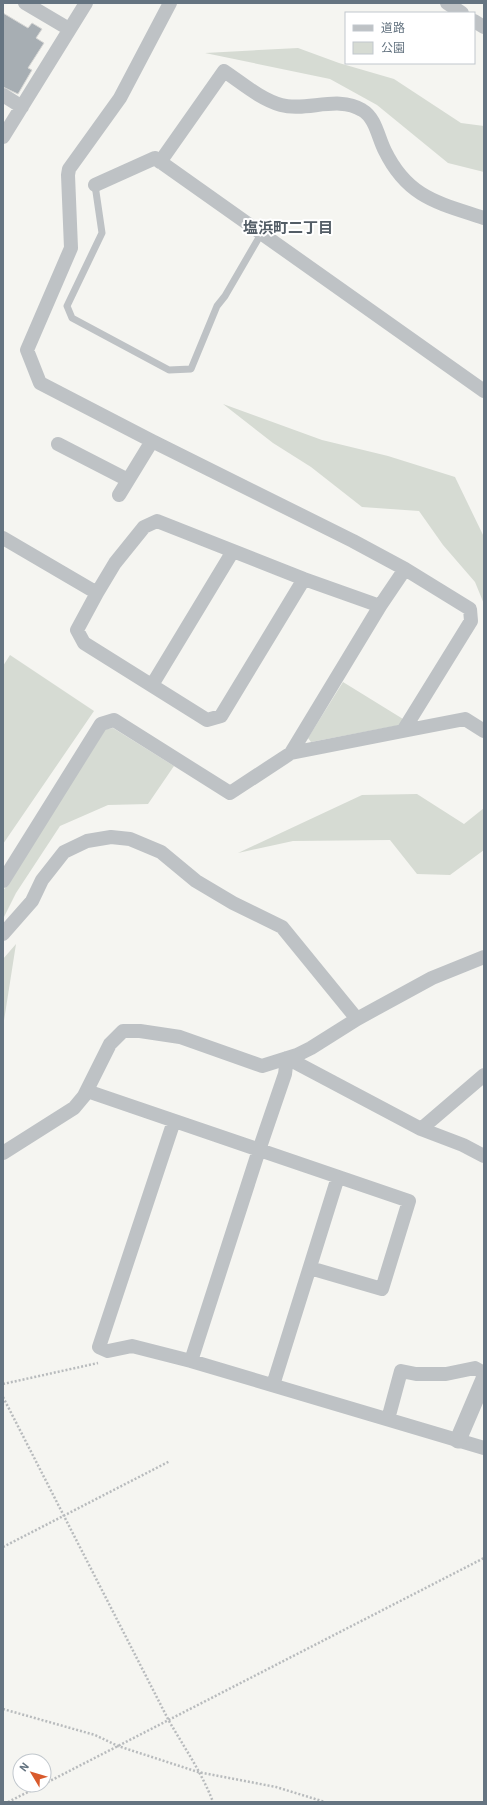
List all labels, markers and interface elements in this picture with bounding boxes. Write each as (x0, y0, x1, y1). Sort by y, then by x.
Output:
legend (345, 12, 475, 64)
text: 道路 (381, 20, 405, 35)
text: 公園 (381, 40, 405, 55)
district label: 塩浜町二丁目 (243, 218, 333, 237)
north arrow (12, 1753, 52, 1793)
text: N (16, 1759, 32, 1774)

